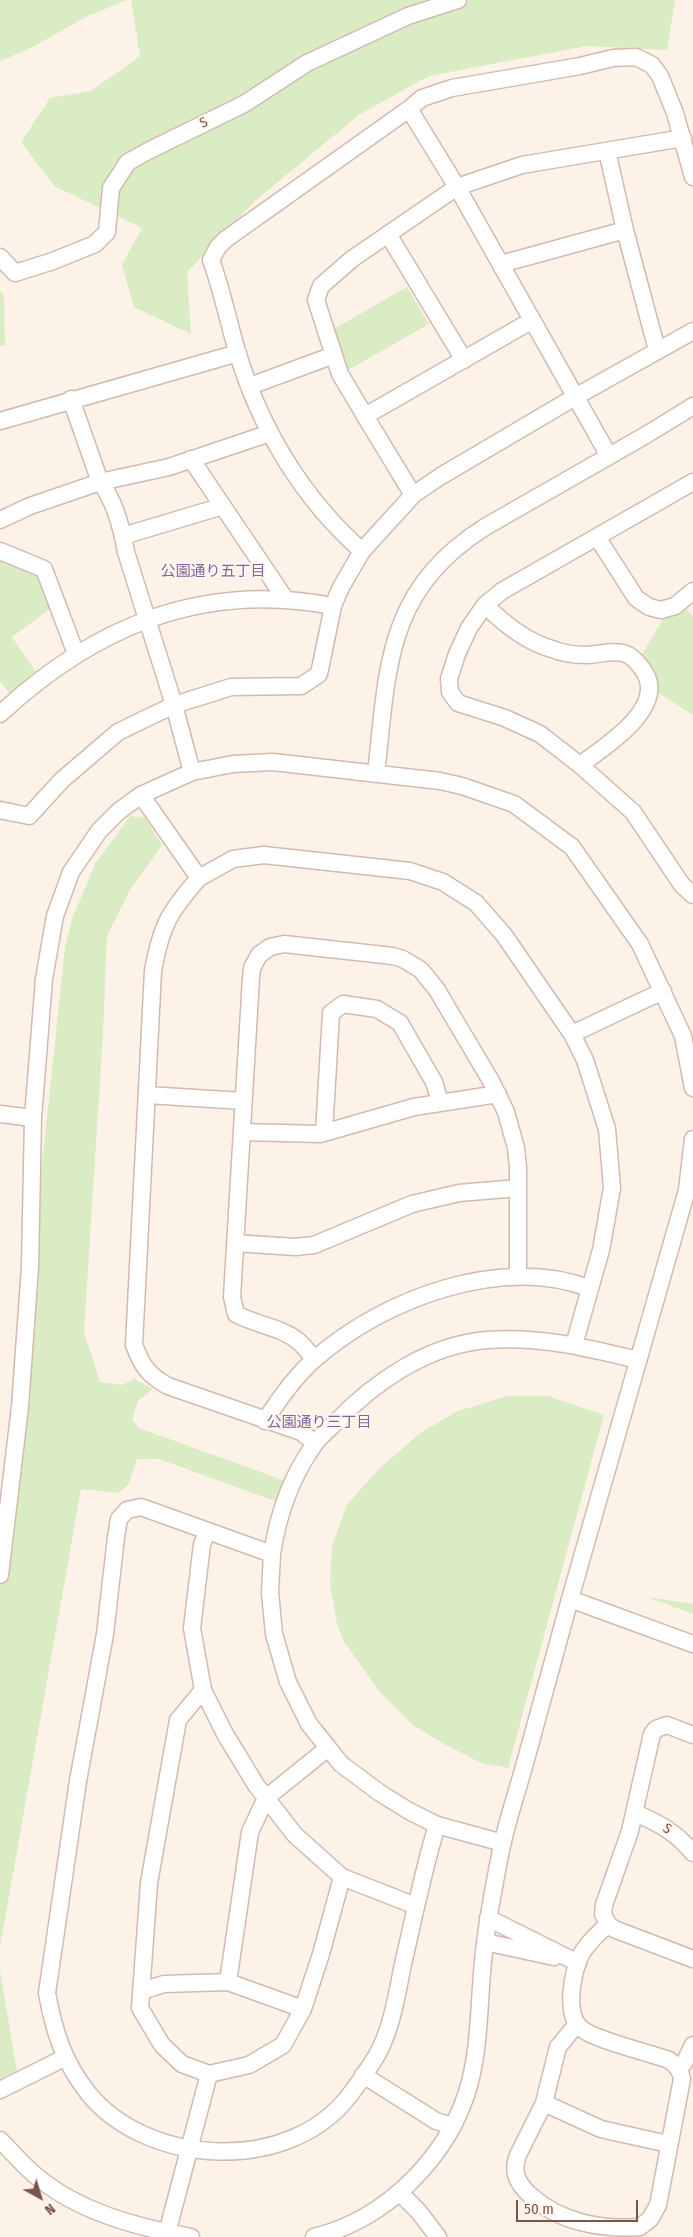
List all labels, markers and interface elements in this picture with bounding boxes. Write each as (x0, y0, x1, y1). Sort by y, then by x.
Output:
street label: S (197, 114, 211, 132)
district label: 公園通り五丁目 (161, 563, 265, 581)
district label: 公園通り三丁目 (267, 1414, 371, 1432)
street label: S (660, 1820, 674, 1838)
north arrow (15, 2172, 65, 2222)
scale bar (518, 2190, 640, 2222)
text: N (41, 2200, 58, 2218)
text: 50 m (524, 2200, 554, 2218)

